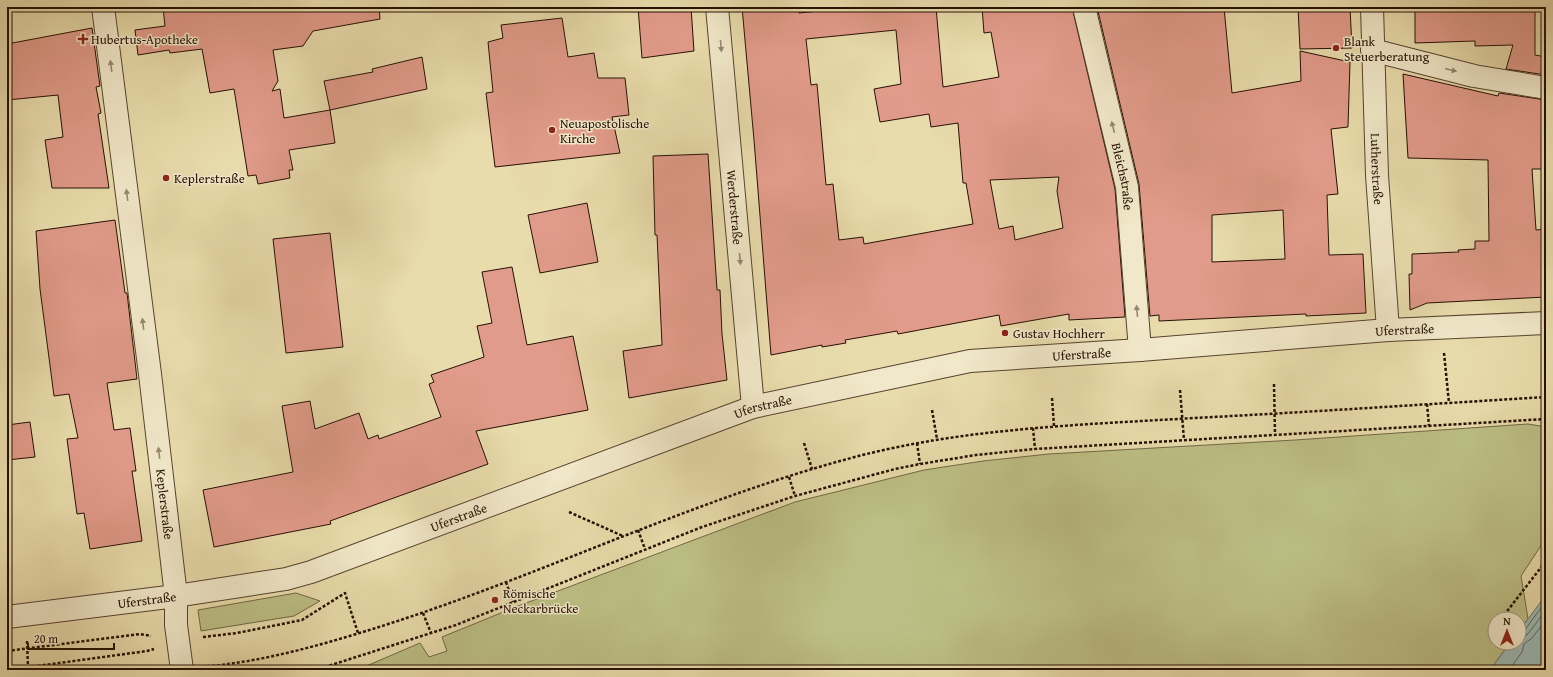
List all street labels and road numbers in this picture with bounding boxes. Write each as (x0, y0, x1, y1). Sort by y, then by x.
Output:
street label: Lutherstraße (1366, 133, 1389, 205)
street label: Bleichstraße (1107, 141, 1138, 211)
street label: Werderstraße (722, 169, 748, 245)
street label: Uferstraße (1374, 318, 1435, 341)
street label: Uferstraße (1051, 342, 1112, 365)
street label: Uferstraße (731, 390, 793, 423)
street label: Keplerstraße (152, 468, 179, 540)
street label: Uferstraße (427, 498, 490, 536)
street label: Uferstraße (116, 587, 177, 613)

